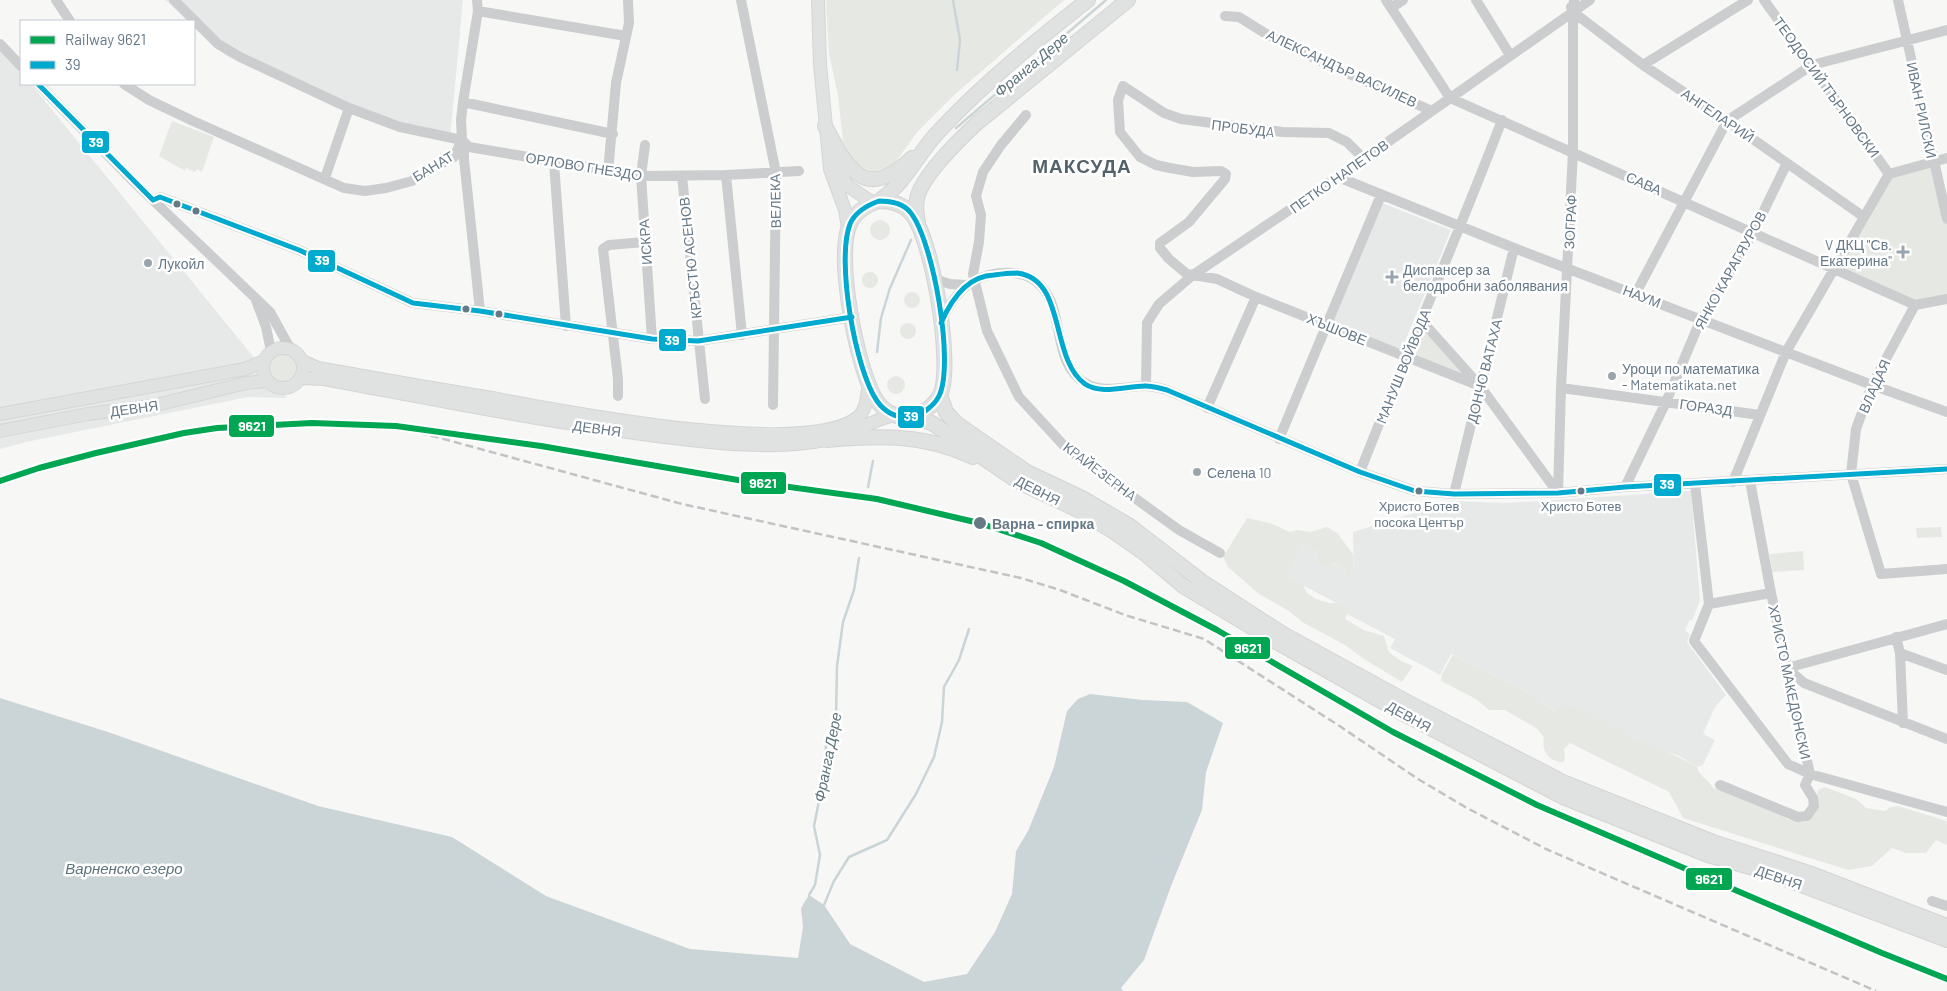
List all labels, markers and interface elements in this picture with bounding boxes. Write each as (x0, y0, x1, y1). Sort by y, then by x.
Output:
street label: ТЕОДОСИЙ ТЪРНОВСКИ (1770, 14, 1884, 160)
legend (20, 20, 195, 85)
street label: АЛЕКСАНДЪР ВАСИЛЕВ (1264, 26, 1420, 110)
water label: Франга Дере (990, 28, 1072, 100)
text: Railway 9621 (65, 30, 146, 48)
text: 39 (65, 55, 81, 73)
street label: ИВАН РИЛСКИ (1903, 60, 1941, 160)
street label: АНГЕЛАРИЙ (1678, 84, 1758, 146)
street label: ПРOБУДA (1211, 116, 1276, 140)
line badge: 39 (81, 130, 110, 154)
text: 39 (89, 133, 104, 150)
street label: ПЕТКО НАПЕТОВ (1286, 136, 1392, 216)
street label: БАНАТ (409, 147, 457, 185)
street label: ОРЛОВО ГНЕЗДО (525, 148, 644, 184)
district label: МАКСУДА (1032, 154, 1132, 177)
street label: САВА (1623, 168, 1665, 199)
street label: ВЕЛЕКА (766, 173, 784, 228)
street label: ЗОГРАФ (1560, 194, 1580, 250)
street label: КРЪСТЮ АСЕНОВ (675, 196, 705, 320)
unlabelled marker (172, 199, 182, 209)
unlabelled marker (191, 206, 201, 216)
street label: ЯНКО КАРАГЯУРОВ (1690, 208, 1770, 332)
street label: ИСКРА (635, 218, 655, 266)
place label: V ДКЦ "Св. Екатерина" (1820, 236, 1892, 269)
marker: V ДКЦ "Св. Екатерина" (1896, 245, 1910, 259)
line badge: 39 (307, 249, 336, 273)
text: 39 (315, 251, 330, 268)
place label: Лукойл (158, 255, 204, 272)
marker: Лукойл (142, 257, 154, 269)
place label: Диспансер за белодробни заболявания (1403, 261, 1568, 294)
marker: Диспансер за белодробни заболявания (1385, 270, 1399, 284)
street label: НАУМ (1621, 281, 1663, 311)
unlabelled marker (461, 304, 471, 314)
street label: MАНУШ ВОЙВОДА (1372, 306, 1434, 426)
unlabelled marker (494, 309, 504, 319)
street label: ХЪШОВЕ (1305, 309, 1369, 349)
street label: ДОНЧО ВАТАХА (1463, 317, 1505, 425)
line badge: 39 (658, 328, 687, 352)
text: 39 (665, 331, 680, 348)
street label: ВЛАДАЯ (1855, 356, 1893, 416)
place label: Уроци по математика - Matematikata.net (1622, 360, 1760, 393)
marker: Уроци по математика - Matematikata.net (1606, 370, 1618, 382)
street label: ГОРАЗД (1678, 395, 1734, 419)
street label: ДЕВНЯ (109, 396, 159, 420)
line badge: 39 (897, 405, 925, 429)
text: 39 (904, 407, 919, 424)
line badge: 9621 (228, 414, 275, 438)
street label: ДЕВНЯ (572, 416, 622, 440)
text: 9621 (238, 417, 266, 434)
street label: КPAЙEЗEPНA (1060, 438, 1140, 504)
place label: Селена 10 (1207, 464, 1272, 481)
marker: Селена 10 (1191, 466, 1203, 478)
line badge: 9621 (740, 471, 787, 495)
street label: ДЕВНЯ (1013, 471, 1063, 509)
line badge: 39 (1653, 473, 1682, 497)
text: 9621 (749, 474, 777, 491)
text: 39 (1660, 475, 1675, 492)
marker: Христо Ботев посока Център (1414, 486, 1424, 496)
marker: Христо Ботев (1576, 486, 1586, 496)
place label: Христо Ботев посока Център (1374, 498, 1464, 530)
place label: Христо Ботев (1541, 498, 1621, 514)
marker: Варна - спирка (972, 515, 988, 531)
place label: Варна - спирка (992, 515, 1094, 532)
street label: ХРИСТО МАКЕДОНСКИ (1765, 603, 1815, 761)
line badge: 9621 (1224, 636, 1271, 660)
text: 9621 (1234, 639, 1262, 656)
street label: ДЕВНЯ (1384, 697, 1434, 735)
water label: Франга Дере (809, 711, 845, 803)
water label: Варненско езеро (65, 859, 183, 877)
street label: ДЕВНЯ (1753, 861, 1805, 893)
line badge: 9621 (1685, 867, 1733, 891)
text: 9621 (1695, 870, 1723, 887)

